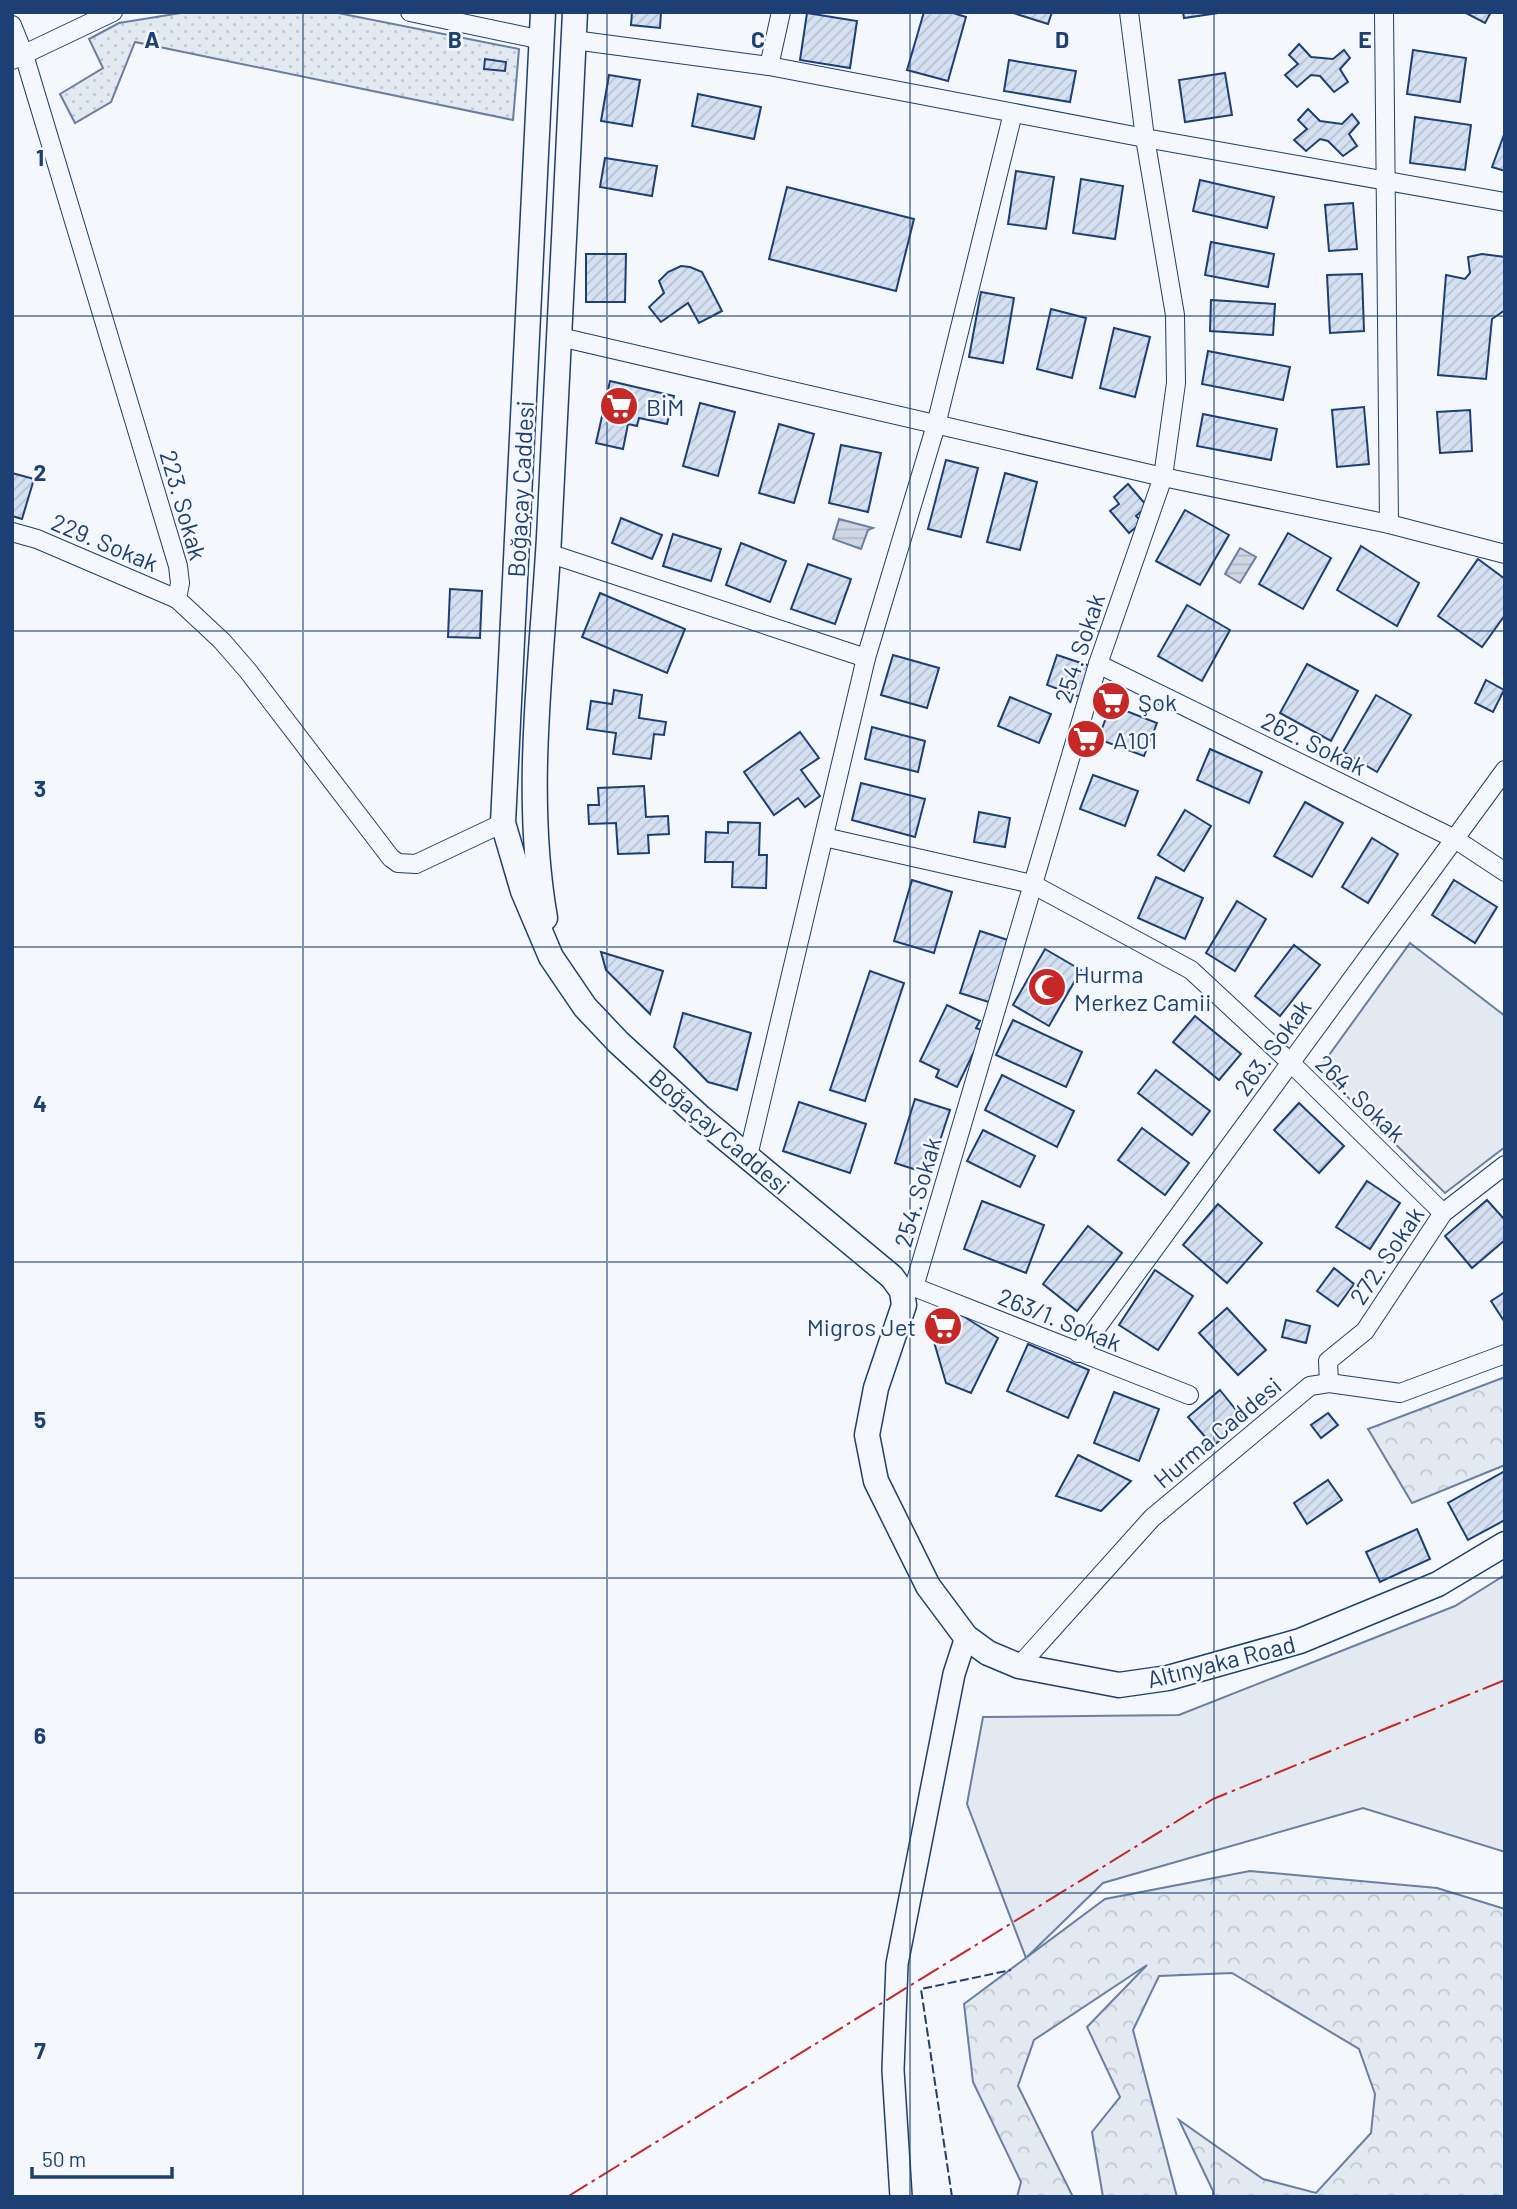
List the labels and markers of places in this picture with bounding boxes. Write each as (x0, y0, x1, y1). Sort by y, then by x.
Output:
supermarket icon: BİM (598, 385, 640, 427)
place label: BİM (646, 392, 684, 421)
supermarket icon: Şok (1090, 680, 1132, 722)
place label: Şok (1138, 687, 1177, 716)
supermarket icon: A101 (1065, 718, 1107, 760)
place label: A101 (1113, 725, 1157, 754)
place label: Hurma Merkez Camii (1074, 959, 1211, 1016)
mosque icon: Hurma Merkez Camii (1026, 966, 1068, 1008)
supermarket icon: Migros Jet (922, 1305, 964, 1347)
place label: Migros Jet (807, 1312, 916, 1341)

